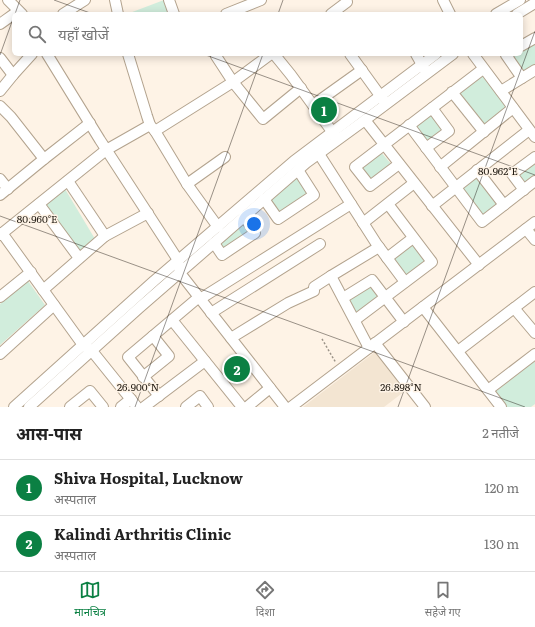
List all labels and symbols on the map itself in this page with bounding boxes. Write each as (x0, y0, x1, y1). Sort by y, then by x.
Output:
pin: 1 (311, 95, 337, 125)
text: 80.962°E (478, 163, 518, 178)
text: 80.960°E (17, 211, 57, 226)
your location (244, 214, 264, 234)
pin: 2 (224, 354, 250, 384)
text: 26.900°N (117, 379, 159, 394)
text: 26.898°N (380, 379, 422, 394)

